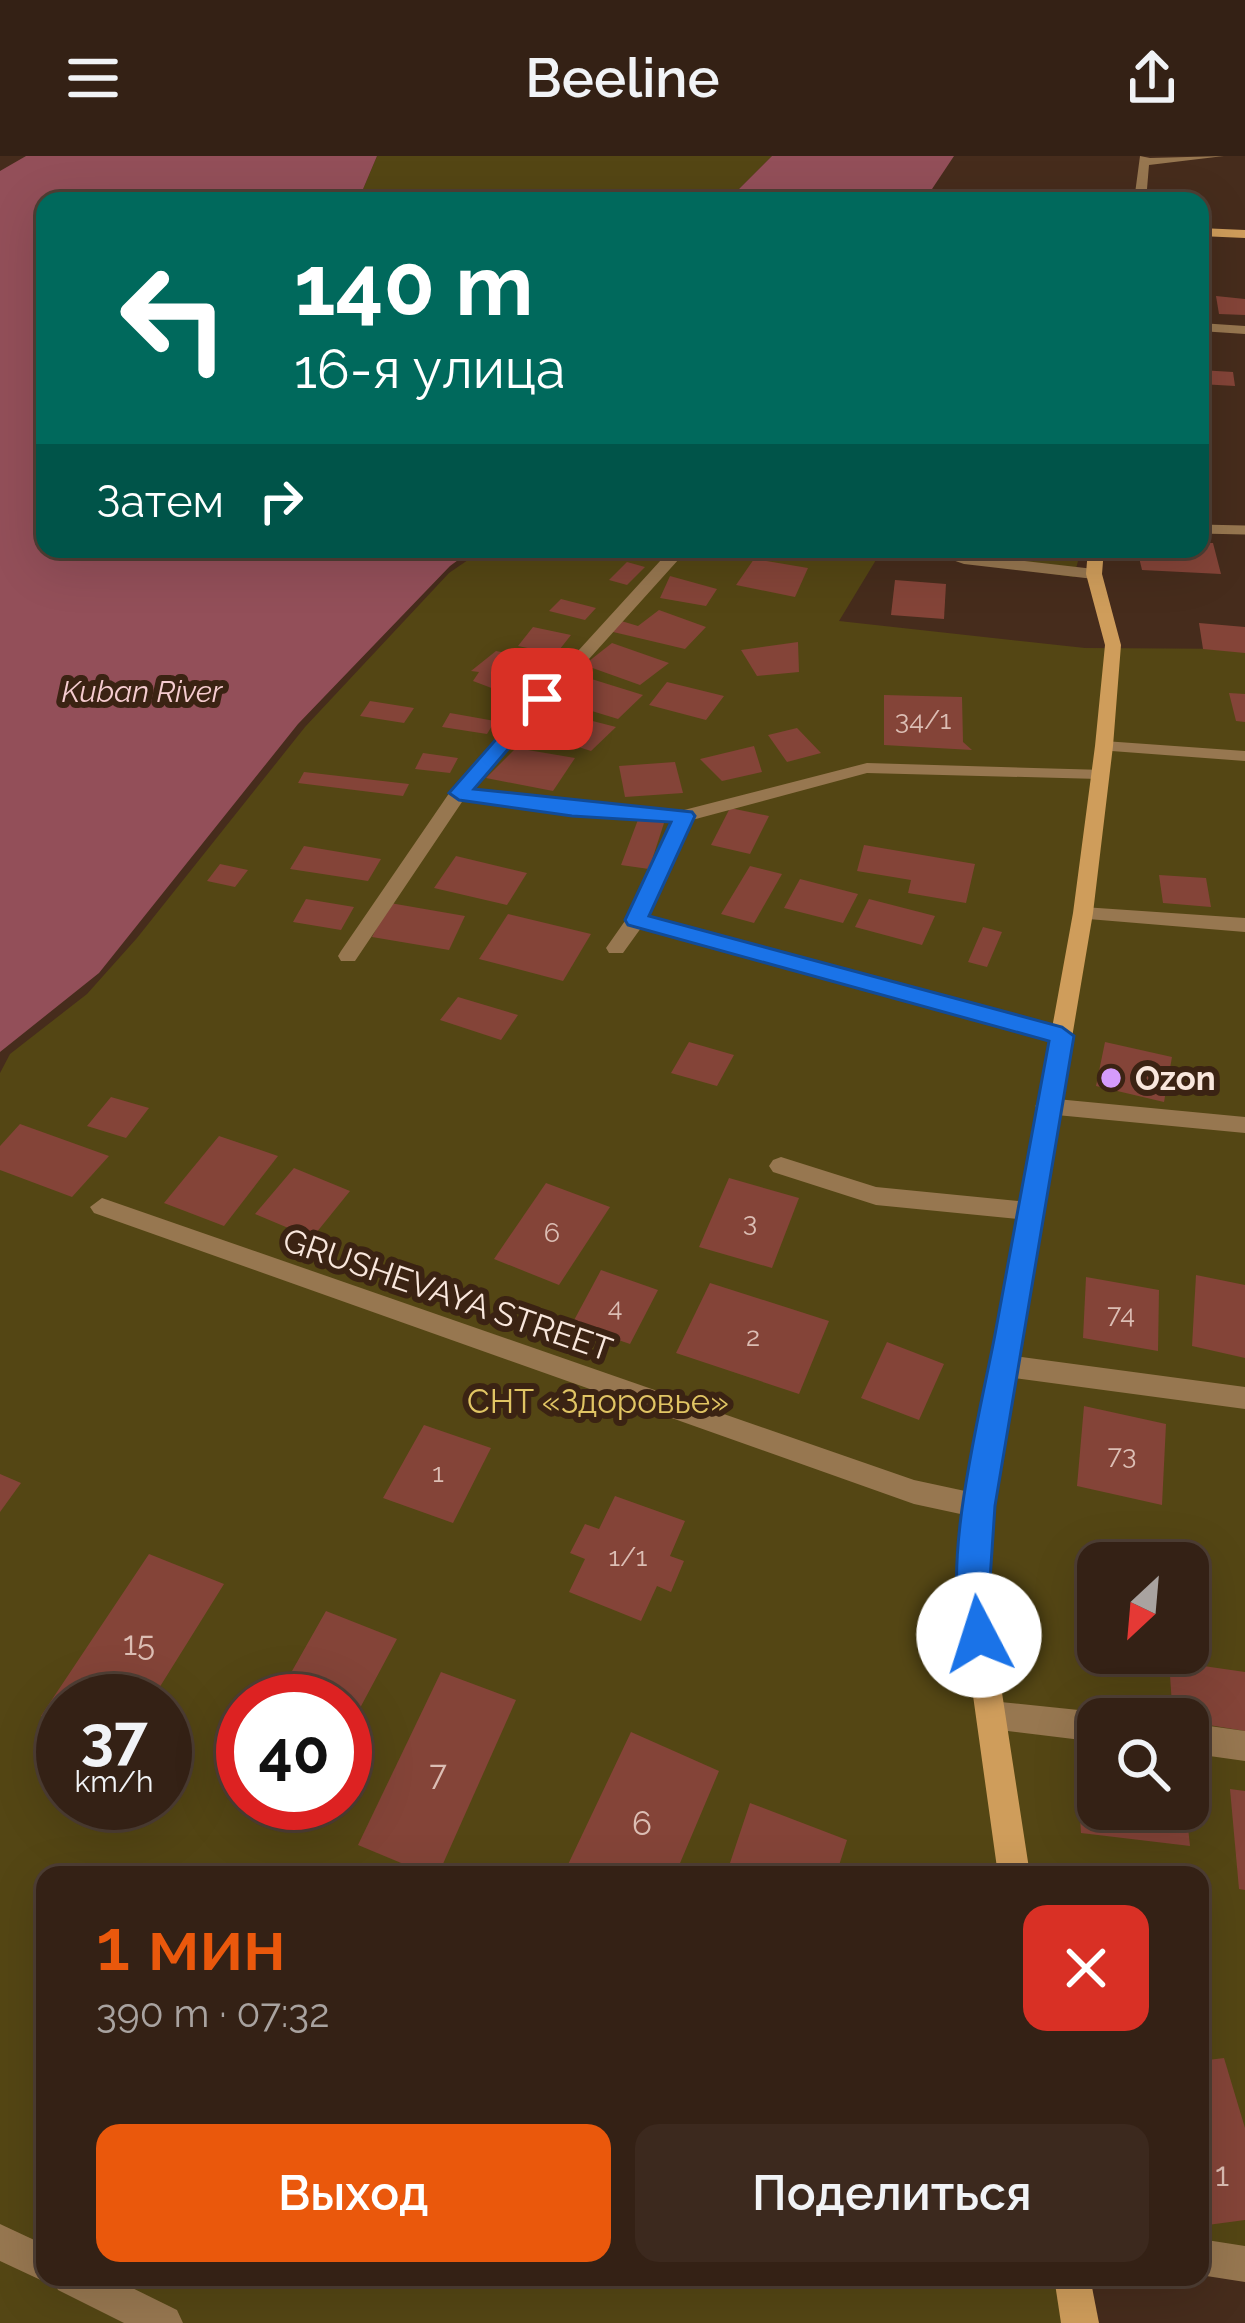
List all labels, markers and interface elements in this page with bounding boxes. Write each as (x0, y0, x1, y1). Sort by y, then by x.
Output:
icon: menu (60, 45, 126, 111)
icon: share (1119, 45, 1185, 111)
text: Beeline (525, 46, 720, 110)
text: 140 m (294, 236, 533, 335)
icon: left (96, 240, 252, 396)
text: 16-я улица (294, 337, 566, 401)
icon: right (248, 468, 314, 534)
text: Затем (96, 475, 224, 528)
pin (491, 648, 593, 750)
icon: arrive (509, 666, 575, 732)
water label: Kuban River (62, 674, 224, 709)
house number: 34/1 (895, 704, 951, 735)
place label: Ozon (1135, 1059, 1216, 1098)
marker: Ozon (1098, 1065, 1124, 1091)
house number: 3 (743, 1206, 757, 1237)
house number: 6 (544, 1217, 560, 1248)
street label: GRUSHEVAYA STREET (278, 1220, 617, 1369)
house number: 4 (608, 1291, 622, 1322)
house number: 74 (1107, 1298, 1135, 1329)
house number: 2 (746, 1321, 760, 1352)
park label: СНТ «Здоровье» (467, 1382, 729, 1421)
house number: 73 (1108, 1439, 1136, 1470)
house number: 1 (432, 1457, 444, 1488)
house number: 1/1 (609, 1541, 647, 1572)
north arrow (1077, 1542, 1209, 1674)
map controls (1077, 1542, 1209, 1830)
position arrow (916, 1572, 1042, 1698)
house number: 15 (123, 1624, 155, 1663)
speed limit sign: 40 (216, 1674, 372, 1830)
button: search (1077, 1698, 1209, 1830)
text: 37 (80, 1702, 148, 1772)
house number: 7 (429, 1754, 447, 1793)
text: km/h (74, 1764, 154, 1799)
house number: 6 (632, 1804, 652, 1843)
text: 1 мин (96, 1902, 286, 1987)
button: close (1023, 1905, 1149, 2031)
text: 390 m · 07:32 (96, 1990, 330, 2036)
button: Выход (96, 2124, 611, 2262)
button: Поделиться (635, 2124, 1149, 2262)
house number: 1 (1215, 2155, 1229, 2194)

